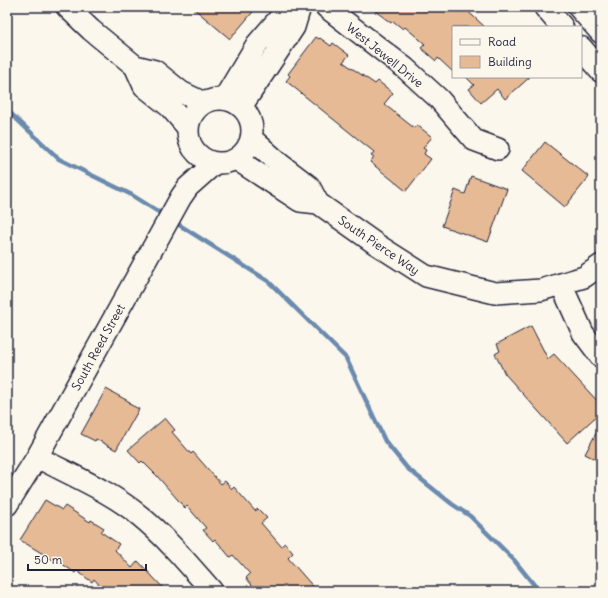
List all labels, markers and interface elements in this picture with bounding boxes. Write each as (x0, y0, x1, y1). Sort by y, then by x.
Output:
street label: West Jewell Drive (344, 19, 426, 91)
legend (452, 26, 582, 78)
text: Road (488, 34, 516, 49)
text: Building (488, 54, 532, 69)
street label: South Pierce Way (336, 212, 422, 278)
street label: South Reed Street (68, 301, 128, 393)
scale bar (28, 546, 146, 572)
text: 50 m (34, 552, 63, 567)

